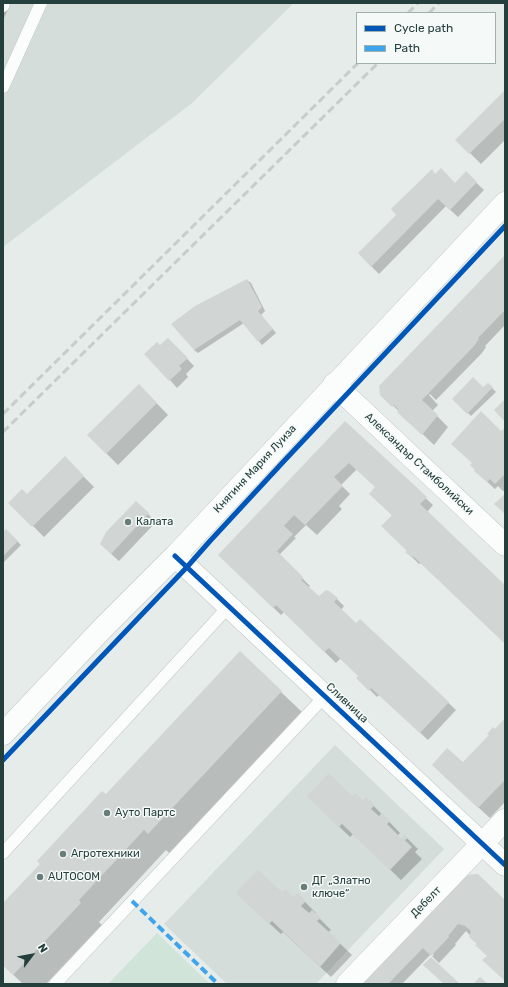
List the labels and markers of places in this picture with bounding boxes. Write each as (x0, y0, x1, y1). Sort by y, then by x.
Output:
place label: Калата (136, 515, 173, 529)
marker: Калата (123, 517, 133, 527)
place label: Ауто Партс (115, 806, 175, 820)
marker: Ауто Партс (102, 808, 112, 818)
place label: Агротехники (71, 847, 140, 861)
marker: Агротехники (58, 849, 68, 859)
place label: AUTOCOM (48, 870, 100, 884)
marker: AUTOCOM (35, 872, 45, 882)
place label: ДГ „Златно ключе“ (312, 874, 371, 900)
marker: ДГ „Златно ключе“ (299, 882, 309, 892)

